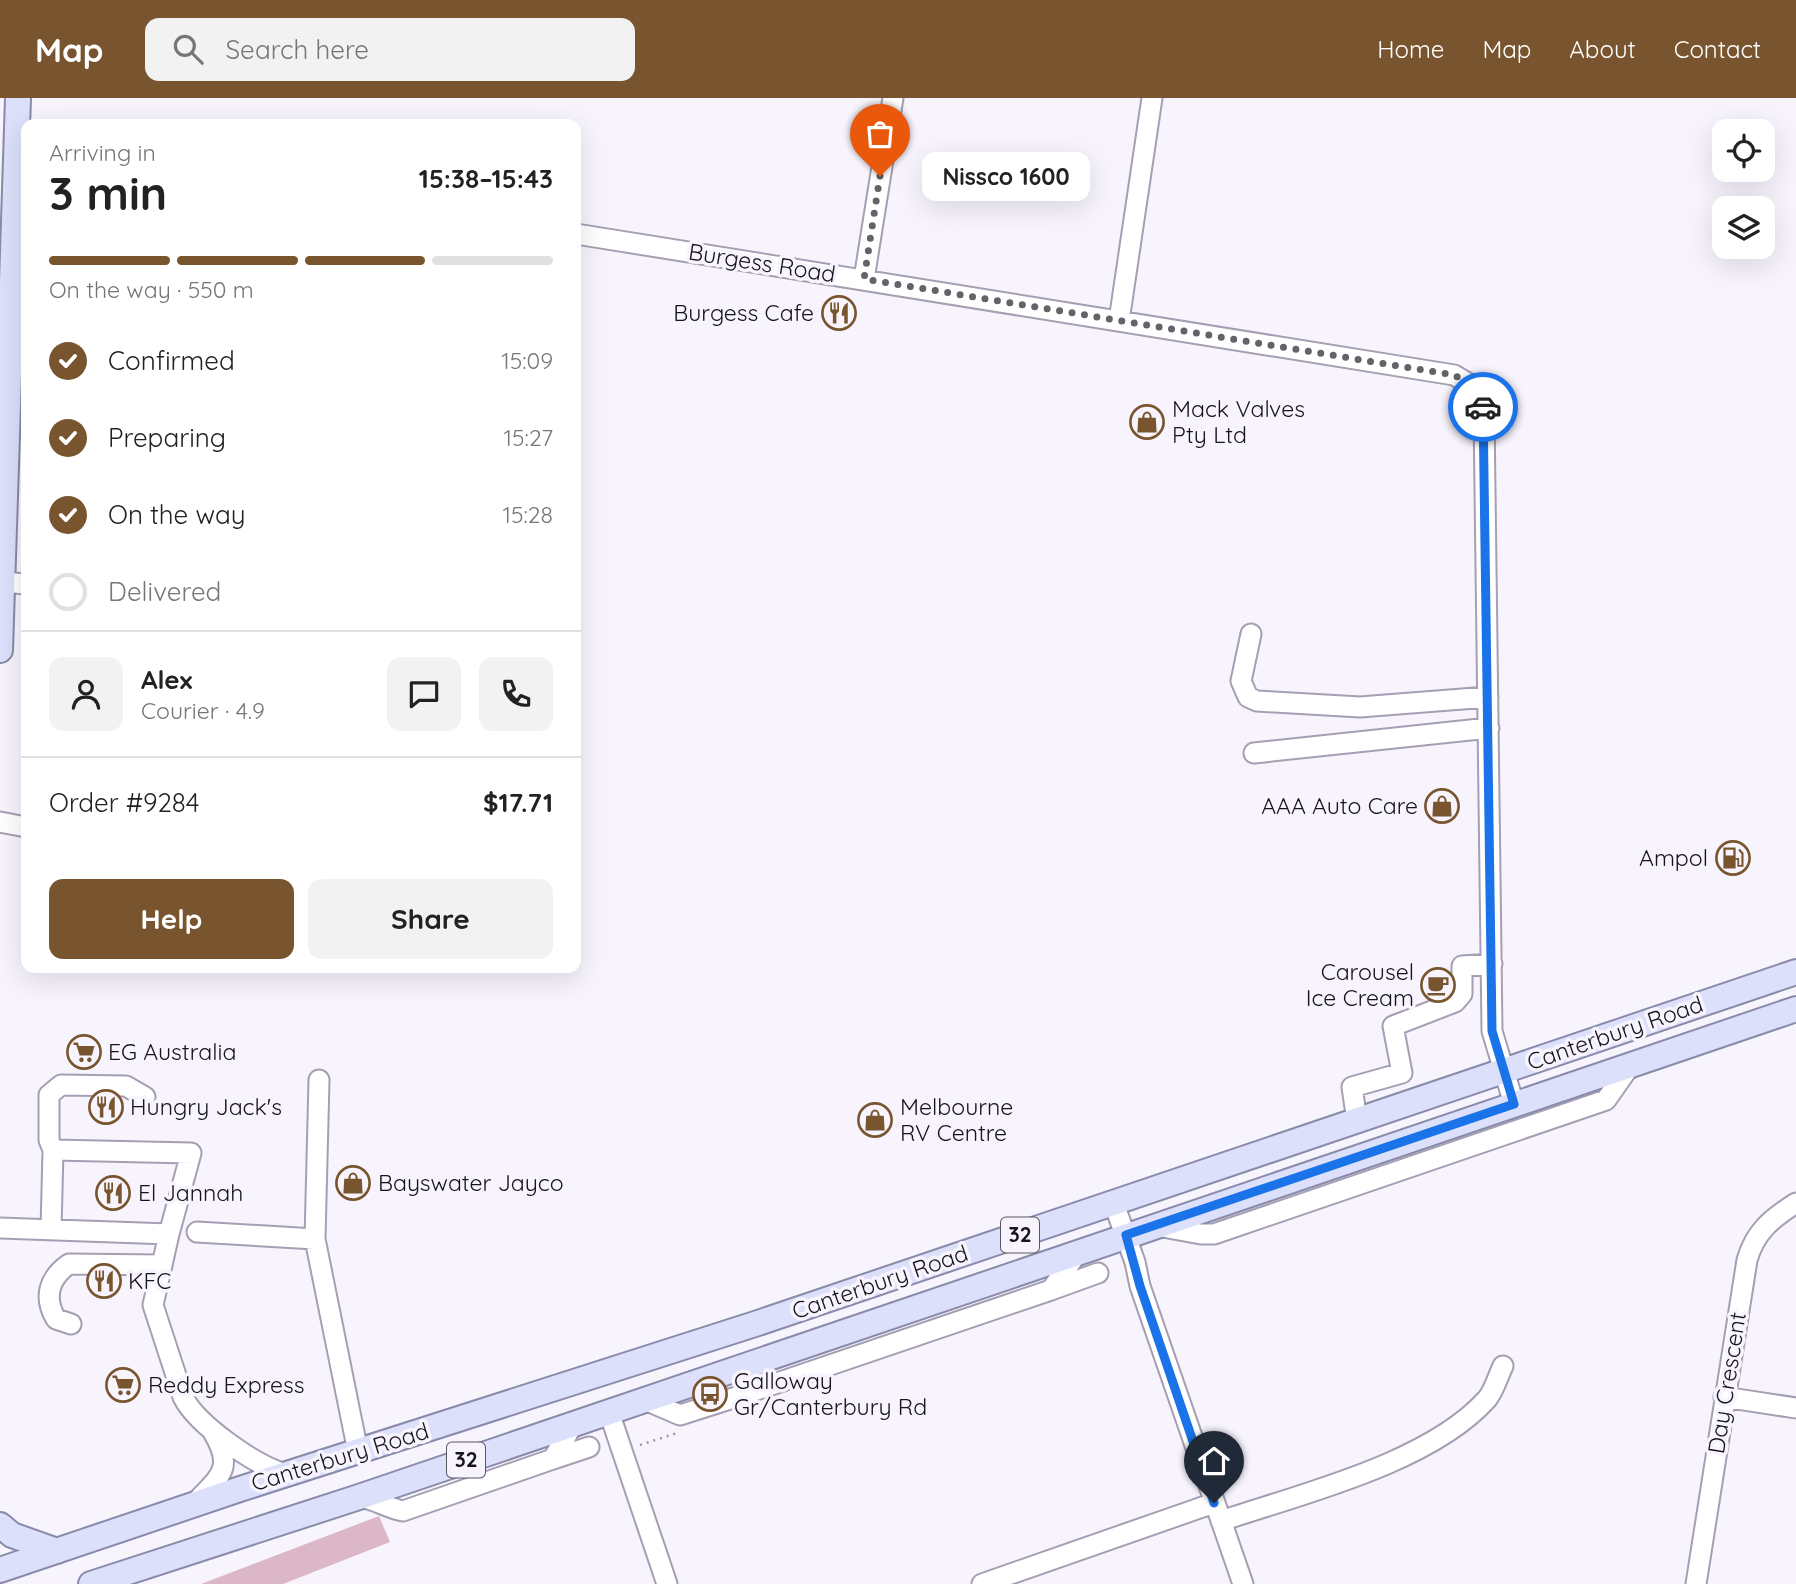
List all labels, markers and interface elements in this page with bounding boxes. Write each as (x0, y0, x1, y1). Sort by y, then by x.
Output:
search box (145, 18, 635, 81)
text: Map (35, 29, 103, 70)
icon: search (169, 30, 207, 68)
text: Search here (225, 33, 369, 66)
text: Home (1377, 34, 1444, 64)
text: Map (1482, 34, 1531, 64)
text: About (1569, 34, 1636, 64)
text: Contact (1674, 34, 1761, 64)
pin (850, 104, 910, 176)
icon: bag (861, 115, 899, 153)
map controls (1712, 119, 1775, 259)
button: locate (1712, 119, 1775, 182)
text: Arriving in (49, 138, 156, 167)
callout: Nissco 1600 (922, 152, 1090, 200)
text: 15:38–15:43 (419, 162, 553, 195)
text: Nissco 1600 (942, 162, 1070, 191)
text: 3 min (49, 164, 167, 222)
button: layers (1712, 196, 1775, 259)
street label: Burgess Road (687, 237, 838, 288)
text: On the way · 550 m (49, 275, 254, 304)
restaurant icon: Burgess Cafe (820, 294, 858, 332)
place label: Burgess Cafe (673, 298, 814, 327)
icon: check (49, 342, 87, 380)
text: Confirmed (108, 344, 235, 377)
text: 15:09 (501, 346, 553, 375)
courier (1448, 372, 1518, 442)
icon: car (1464, 388, 1502, 426)
place label: Mack Valves Pty Ltd (1172, 394, 1305, 449)
shop icon: Mack Valves Pty Ltd (1128, 403, 1166, 441)
icon: check (49, 419, 87, 457)
text: Preparing (108, 421, 226, 454)
text: 15:27 (504, 423, 553, 452)
icon: check (49, 496, 87, 534)
text: On the way (108, 498, 246, 531)
text: 15:28 (502, 500, 553, 529)
text: Delivered (108, 575, 221, 608)
button: person (49, 657, 123, 731)
button: chat (387, 657, 461, 731)
button: phone (479, 657, 553, 731)
text: Alex (141, 663, 192, 696)
text: Courier · 4.9 (141, 696, 265, 725)
text: Order #9284 (49, 786, 200, 819)
text: $17.71 (483, 786, 553, 819)
shop icon: AAA Auto Care (1423, 787, 1461, 825)
place label: AAA Auto Care (1261, 791, 1418, 820)
fuel station icon: Ampol (1714, 839, 1752, 877)
place label: Ampol (1639, 843, 1708, 872)
button: Help (49, 879, 294, 959)
button: Share (308, 879, 553, 959)
place label: Carousel Ice Cream (1306, 957, 1414, 1012)
cafe icon: Carousel Ice Cream (1419, 966, 1457, 1004)
street label: Canterbury Road (1523, 989, 1707, 1076)
supermarket icon: EG Australia (65, 1033, 103, 1071)
place label: EG Australia (108, 1037, 236, 1066)
restaurant icon: Hungry Jack's (87, 1088, 125, 1126)
place label: Hungry Jack's (130, 1092, 282, 1121)
place label: Melbourne RV Centre (900, 1092, 1013, 1147)
shop icon: Melbourne RV Centre (856, 1101, 894, 1139)
shop icon: Bayswater Jayco (334, 1164, 372, 1202)
place label: Bayswater Jayco (378, 1168, 564, 1197)
restaurant icon: El Jannah (94, 1174, 132, 1212)
place label: El Jannah (138, 1178, 243, 1207)
road number: 32 (1001, 1218, 1039, 1252)
street label: Canterbury Road (788, 1238, 972, 1325)
restaurant icon: KFC (85, 1262, 123, 1300)
place label: KFC (128, 1266, 171, 1295)
street label: Day Crescent (1701, 1310, 1752, 1456)
supermarket icon: Reddy Express (104, 1366, 142, 1404)
place label: Galloway Gr/Canterbury Rd (734, 1366, 927, 1421)
place label: Reddy Express (148, 1370, 305, 1399)
bus stop icon: Galloway Gr/Canterbury Rd (691, 1375, 729, 1413)
street label: Canterbury Road (248, 1416, 432, 1497)
pin (1184, 1431, 1244, 1503)
road number: 32 (447, 1442, 485, 1478)
icon: home (1195, 1442, 1233, 1480)

